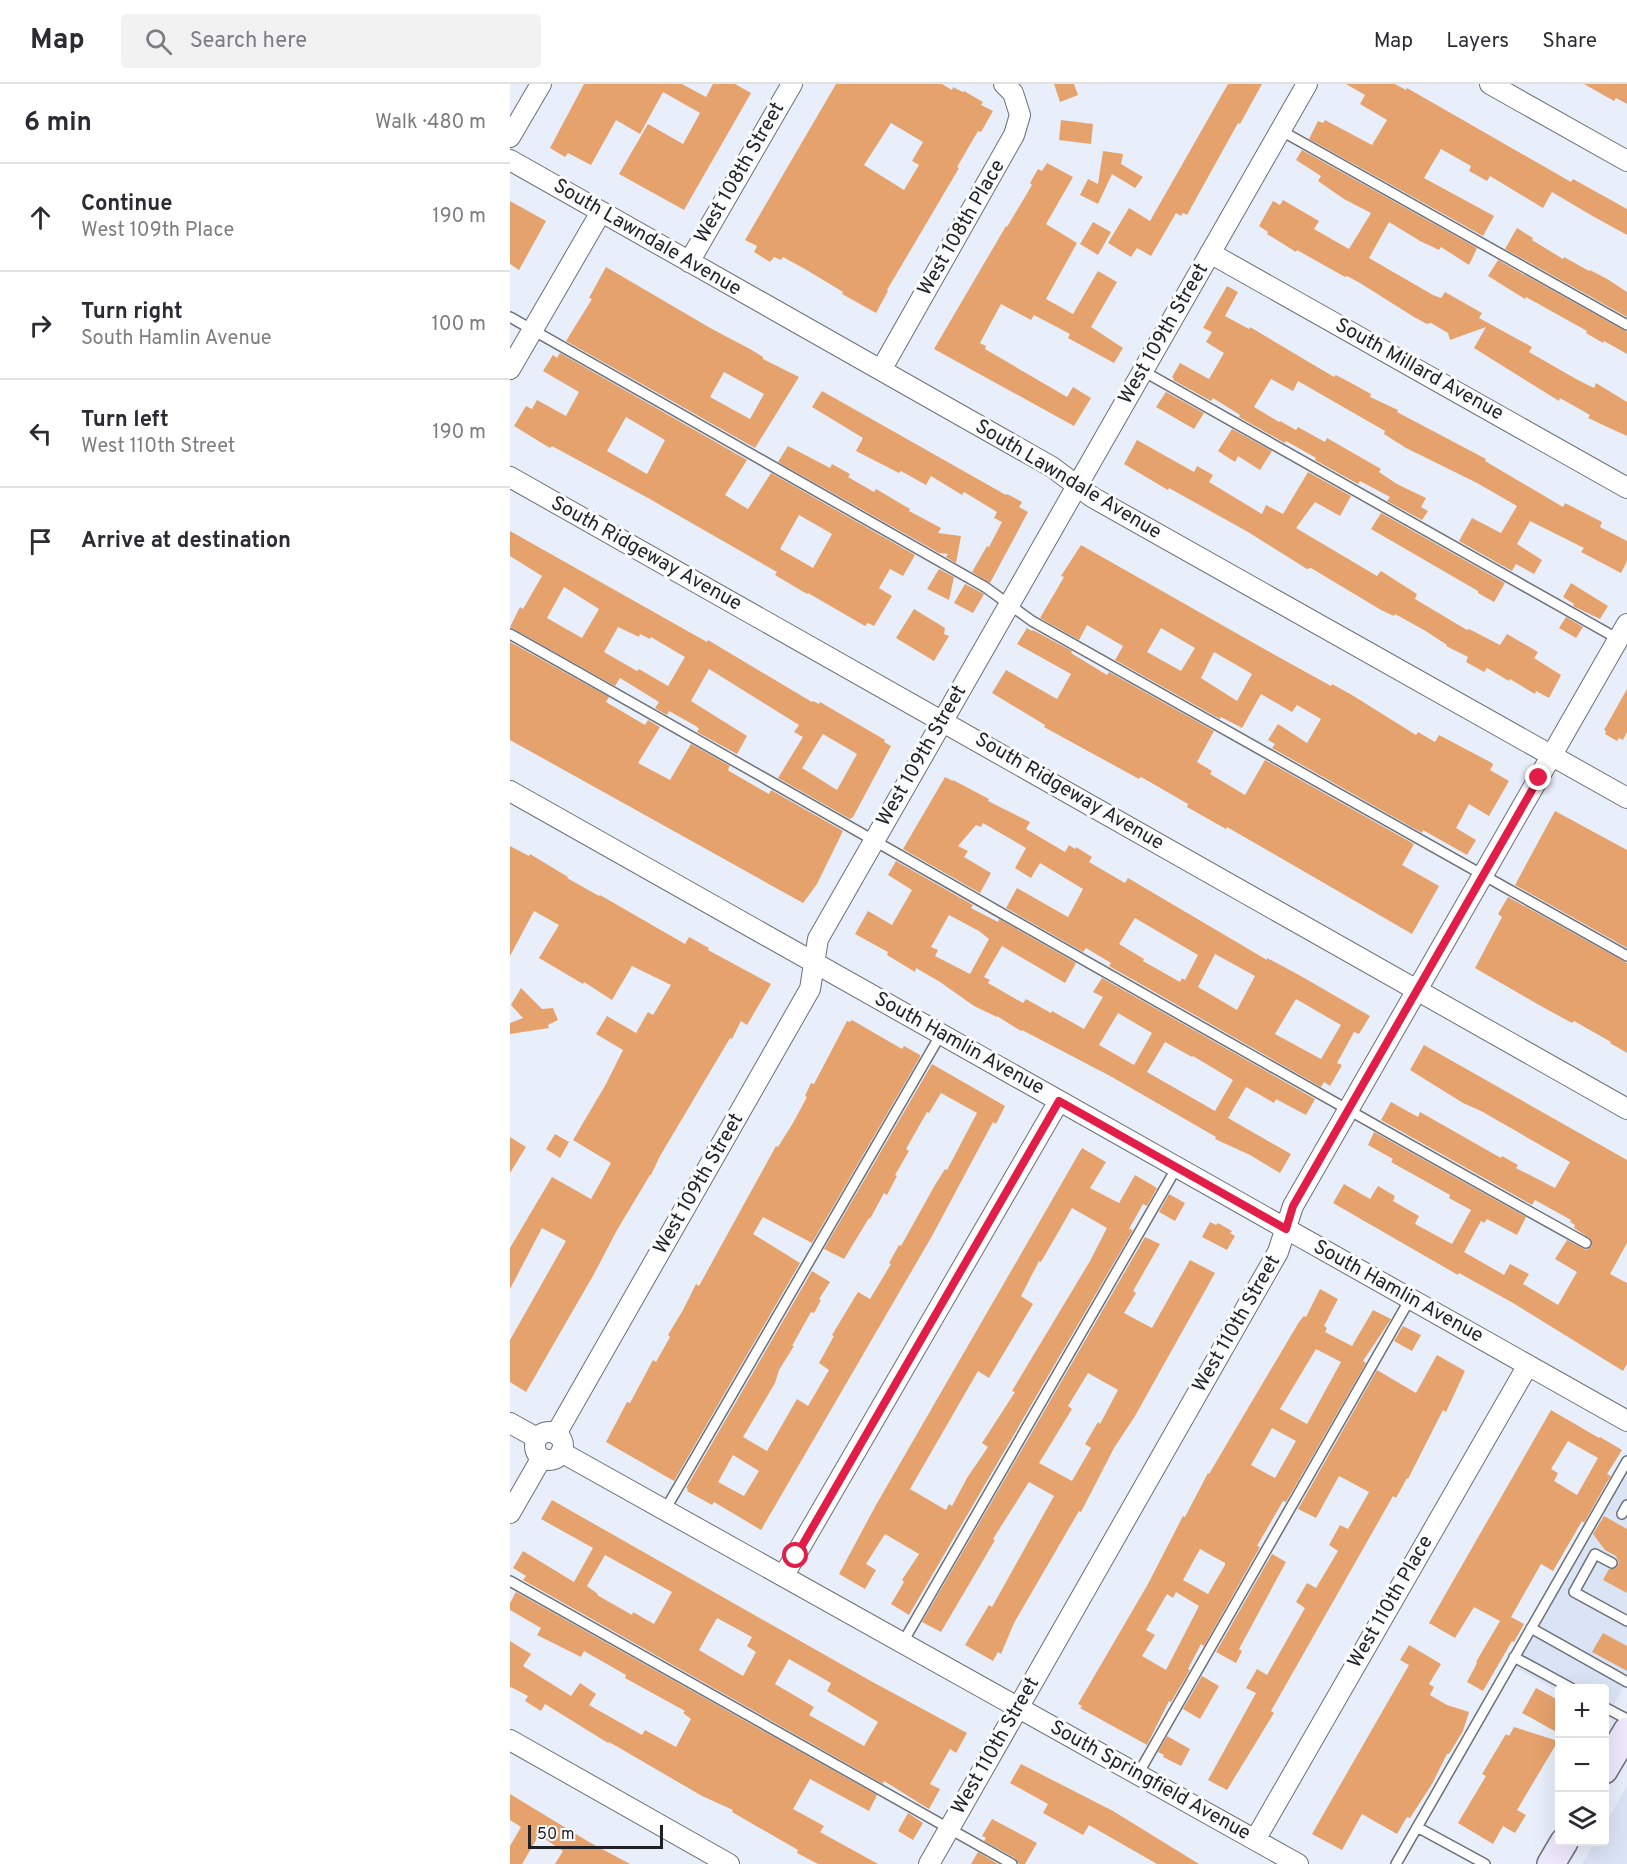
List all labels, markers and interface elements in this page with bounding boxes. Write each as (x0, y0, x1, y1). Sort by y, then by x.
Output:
search box (121, 14, 541, 68)
text: Map (30, 23, 85, 59)
icon: search (142, 25, 175, 58)
text: Search here (190, 28, 307, 55)
text: Map (1374, 28, 1413, 55)
text: Layers (1446, 28, 1509, 55)
text: Share (1542, 28, 1597, 55)
street label: West 108th Street (689, 98, 791, 248)
text: 6 min (24, 107, 92, 140)
text: Walk · 480 m (375, 110, 486, 136)
street label: West 108th Place (912, 155, 1012, 301)
street label: South Lawndale Avenue (548, 173, 746, 303)
text: Continue (81, 191, 172, 218)
icon: ahead (24, 201, 57, 234)
text: 190 m (432, 204, 486, 230)
text: West 109th Place (81, 218, 234, 244)
street label: West 109th Street (1113, 259, 1215, 409)
text: Turn right (81, 299, 183, 326)
icon: right (24, 309, 57, 342)
text: 100 m (431, 312, 486, 338)
street label: South Millard Avenue (1330, 313, 1508, 427)
text: South Hamlin Avenue (81, 326, 272, 352)
text: Turn left (81, 407, 169, 434)
street label: South Lawndale Avenue (970, 414, 1166, 546)
icon: left (24, 417, 57, 450)
text: 190 m (432, 420, 486, 446)
text: West 110th Street (81, 434, 235, 460)
street label: South Ridgeway Avenue (546, 491, 746, 617)
icon: arrive (24, 525, 57, 558)
text: Arrive at destination (81, 528, 291, 555)
street label: West 109th Street (871, 681, 973, 831)
street label: South Ridgeway Avenue (970, 727, 1168, 857)
route end (1525, 764, 1551, 790)
street label: South Hamlin Avenue (869, 986, 1049, 1102)
street label: West 109th Street (648, 1109, 750, 1259)
street label: South Hamlin Avenue (1308, 1234, 1488, 1350)
street label: West 110th Street (1187, 1251, 1287, 1397)
street label: West 110th Place (1343, 1531, 1439, 1673)
route start (782, 1542, 808, 1568)
street label: West 110th Street (946, 1673, 1046, 1819)
map controls (1555, 1684, 1609, 1846)
button: + (1555, 1684, 1609, 1738)
street label: South Springfield Avenue (1045, 1715, 1255, 1847)
button: − (1555, 1738, 1609, 1792)
button: layers (1555, 1792, 1609, 1846)
scale bar (528, 1822, 663, 1850)
text: 50 m (537, 1825, 575, 1845)

